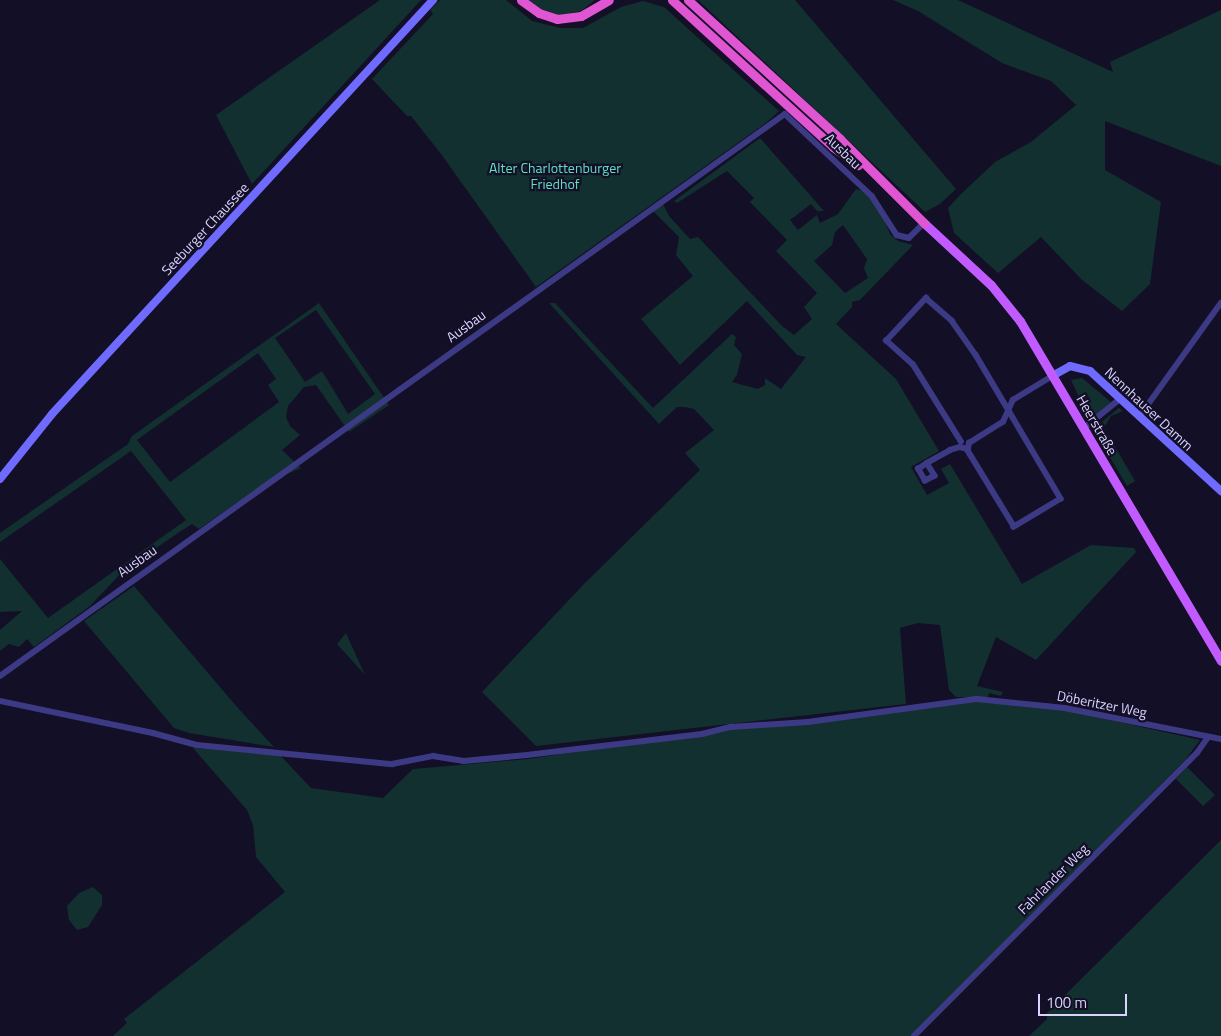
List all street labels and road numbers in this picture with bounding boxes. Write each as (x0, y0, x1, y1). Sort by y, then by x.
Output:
street label: Ausbau (821, 130, 865, 172)
street label: Seeburger Chaussee (158, 179, 252, 279)
street label: Ausbau (443, 306, 489, 346)
street label: Nennhauser Damm (1101, 364, 1197, 454)
street label: Heerstraße (1073, 392, 1121, 458)
street label: Ausbau (114, 541, 160, 581)
street label: Döberitzer Weg (1056, 687, 1148, 721)
street label: Fahrlander Weg (1014, 840, 1092, 918)

